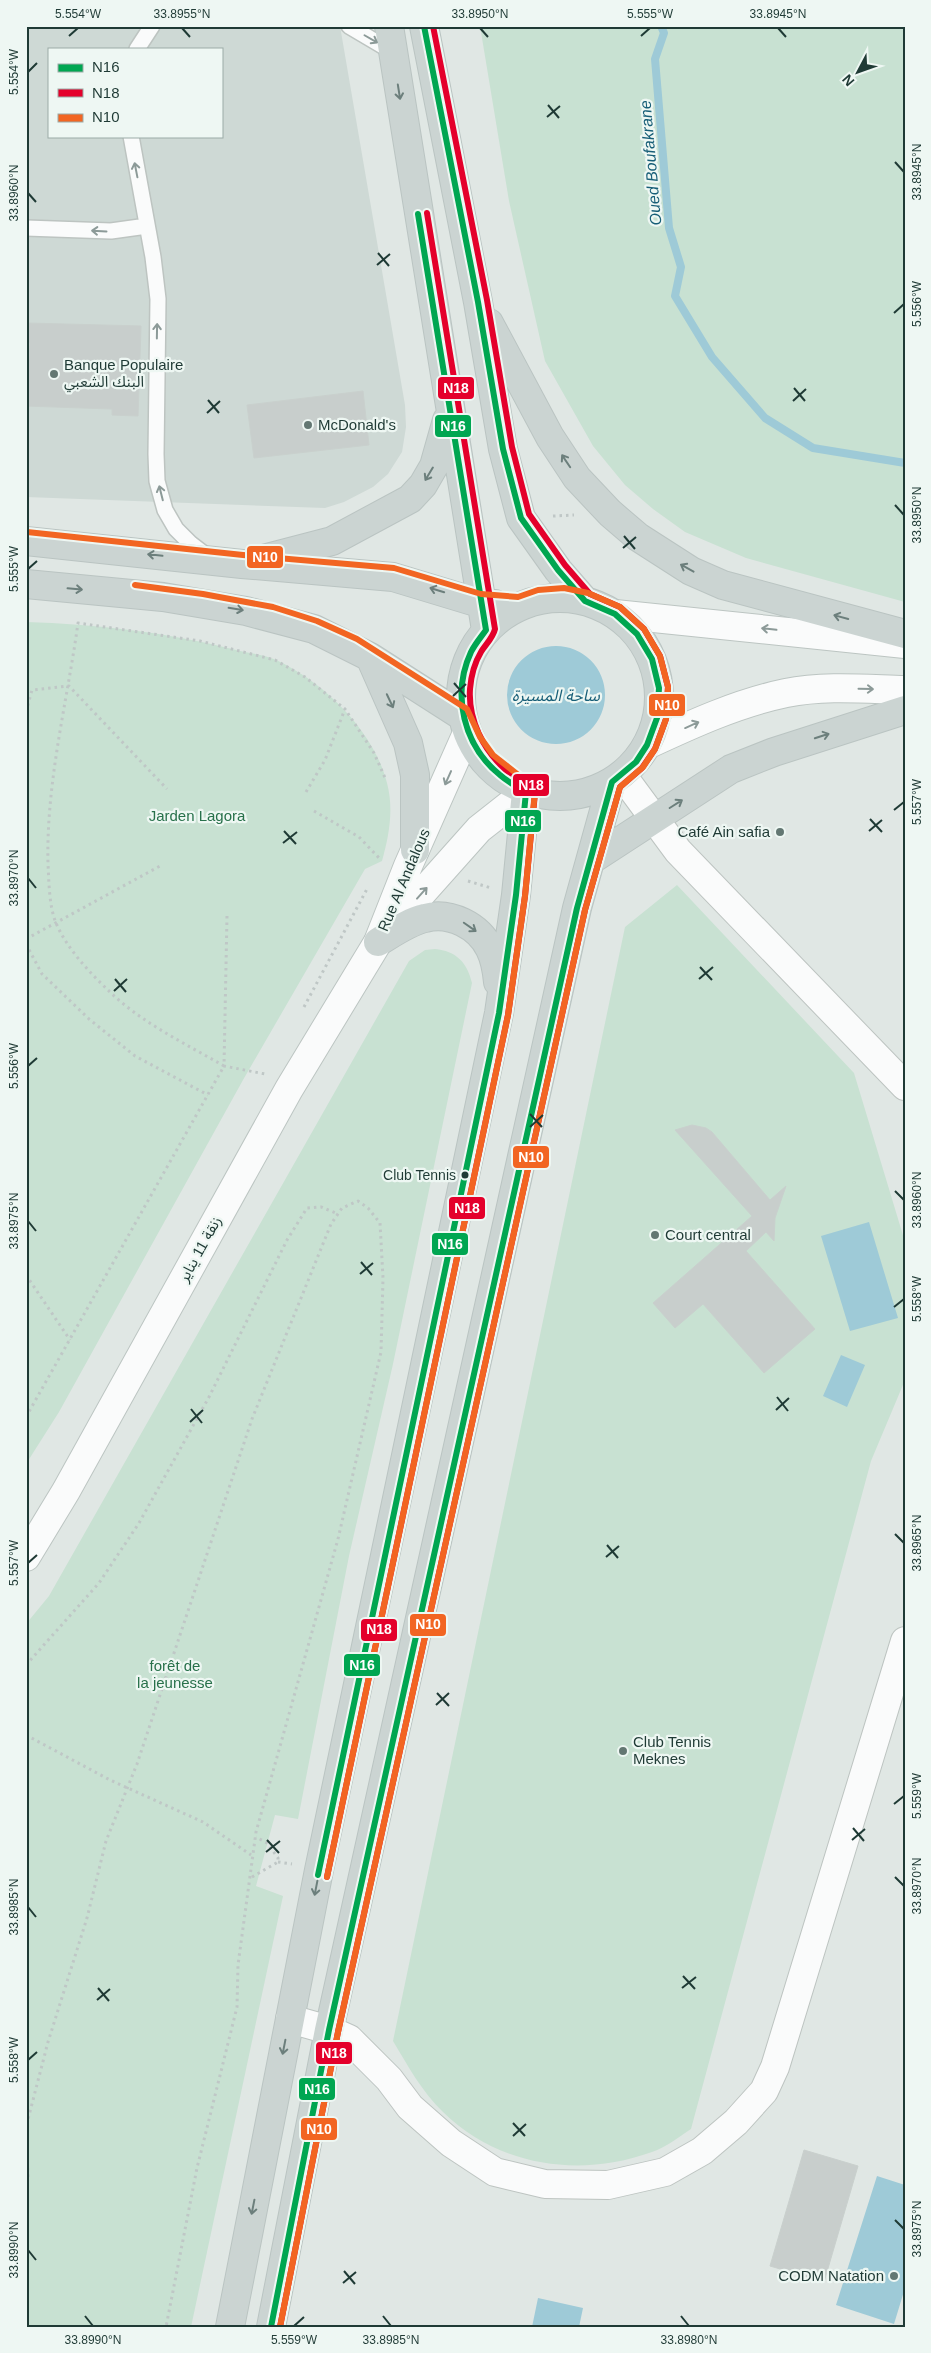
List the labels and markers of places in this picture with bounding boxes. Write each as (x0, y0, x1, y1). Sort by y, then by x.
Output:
place label: Banque Populaire البنك الشعبي (64, 356, 183, 393)
marker: Banque Populaire البنك الشعبي (48, 368, 60, 380)
place label: McDonald's (318, 416, 396, 433)
marker: McDonald's (302, 419, 314, 431)
place label: Café Ain safia (677, 823, 771, 840)
marker: Café Ain safia (774, 826, 786, 838)
place label: Club Tennis (383, 1167, 456, 1183)
marker: Club Tennis (460, 1170, 470, 1180)
place label: Court central (665, 1226, 751, 1243)
marker: Court central (649, 1229, 661, 1241)
place label: Club Tennis Meknes (633, 1733, 711, 1767)
marker: Club Tennis Meknes (617, 1745, 629, 1757)
place label: CODM Natation (778, 2267, 884, 2284)
marker: CODM Natation (888, 2270, 900, 2282)

